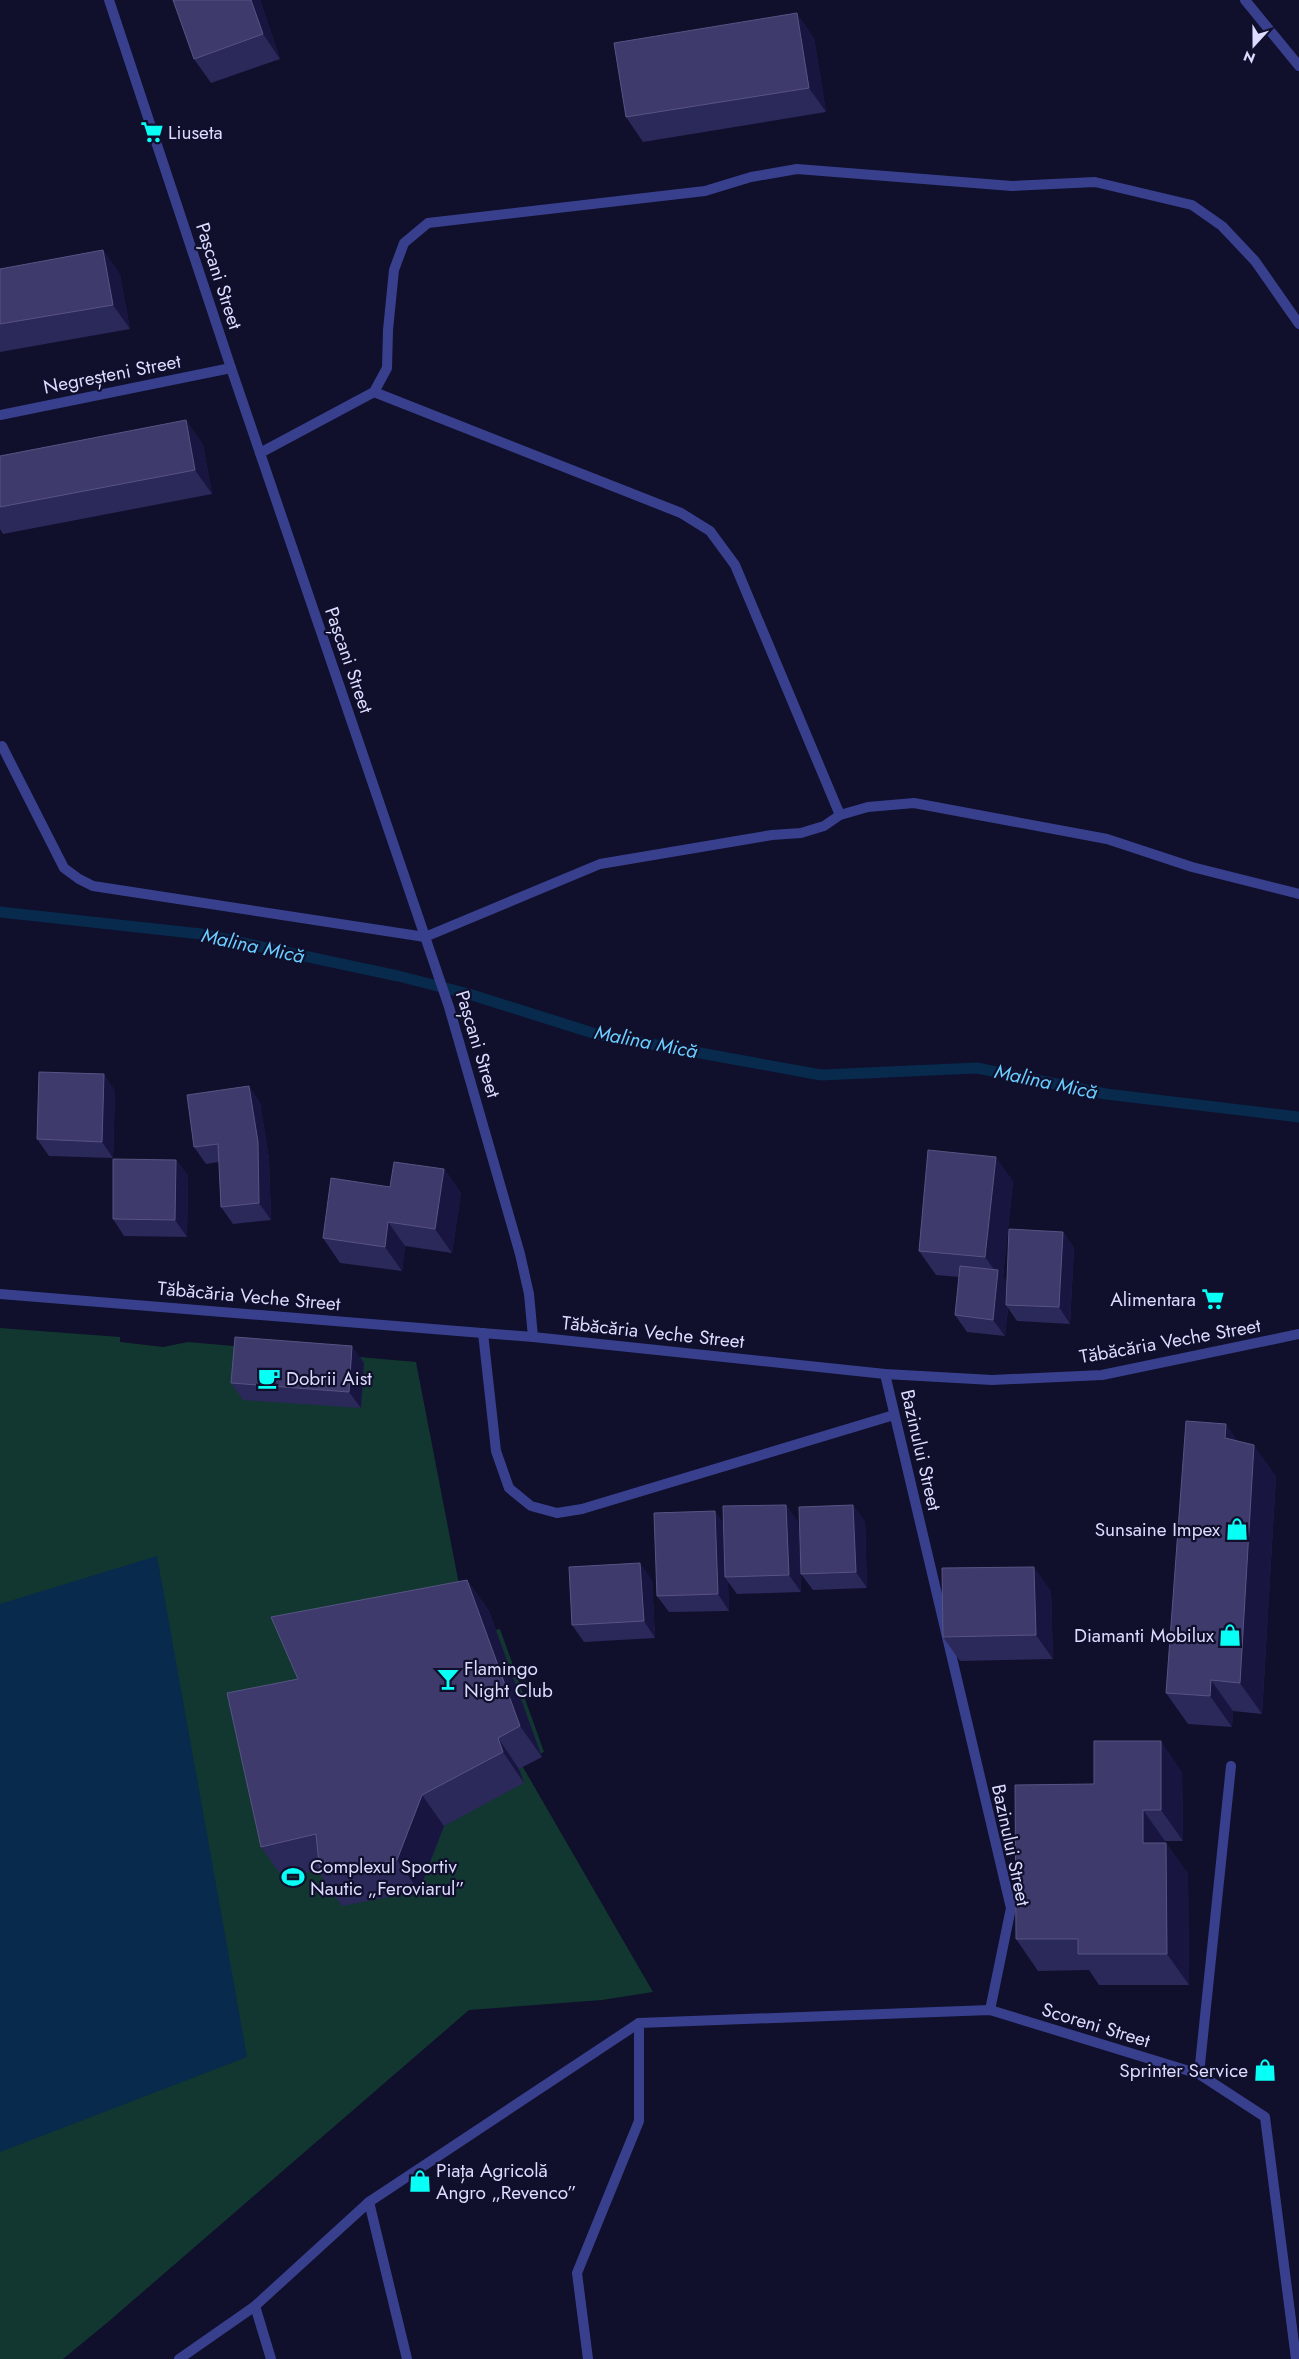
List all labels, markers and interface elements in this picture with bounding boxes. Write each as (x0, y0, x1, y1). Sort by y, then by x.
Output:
north arrow (1229, 20, 1279, 70)
text: N (1241, 46, 1258, 68)
supermarket icon: Liuseta (139, 119, 165, 145)
place label: Liuseta (168, 119, 223, 146)
street label: Pașcani Street (189, 219, 249, 333)
street label: Negreșteni Street (41, 347, 183, 401)
street label: Pașcani Street (318, 603, 380, 717)
water label: Malina Mică (199, 921, 307, 971)
street label: Pașcani Street (449, 987, 507, 1101)
water label: Malina Mică (592, 1018, 700, 1066)
water label: Malina Mică (992, 1057, 1100, 1107)
street label: Tăbăcăria Veche Street (156, 1275, 342, 1317)
place label: Alimentara (1110, 1286, 1196, 1313)
supermarket icon: Alimentara (1200, 1286, 1226, 1312)
street label: Tăbăcăria Veche Street (560, 1309, 746, 1355)
street label: Tăbăcăria Veche Street (1077, 1312, 1263, 1370)
cafe icon: Dobrii Aist (256, 1365, 282, 1391)
place label: Dobrii Aist (286, 1365, 372, 1392)
street label: Bazinului Street (894, 1387, 948, 1514)
place label: Sunsaine Impex (1095, 1516, 1220, 1543)
shop icon: Sunsaine Impex (1224, 1516, 1250, 1542)
place label: Diamanti Mobilux (1074, 1622, 1214, 1649)
shop icon: Diamanti Mobilux (1217, 1622, 1243, 1648)
place label: Flamingo Night Club (464, 1655, 553, 1704)
bar icon: Flamingo Night Club (435, 1666, 461, 1692)
street label: Bazinului Street (985, 1782, 1037, 1909)
place label: Complexul Sportiv Nautic „Feroviarul” (310, 1853, 465, 1902)
sports icon: Complexul Sportiv Nautic „Feroviarul” (280, 1864, 306, 1890)
street label: Scoreni Street (1039, 1996, 1154, 2054)
place label: Sprinter Service (1119, 2057, 1248, 2084)
shop icon: Sprinter Service (1252, 2057, 1278, 2083)
place label: Piața Agricolă Angro „Revenco” (436, 2157, 577, 2206)
shop icon: Piața Agricolă Angro „Revenco” (407, 2168, 433, 2194)

